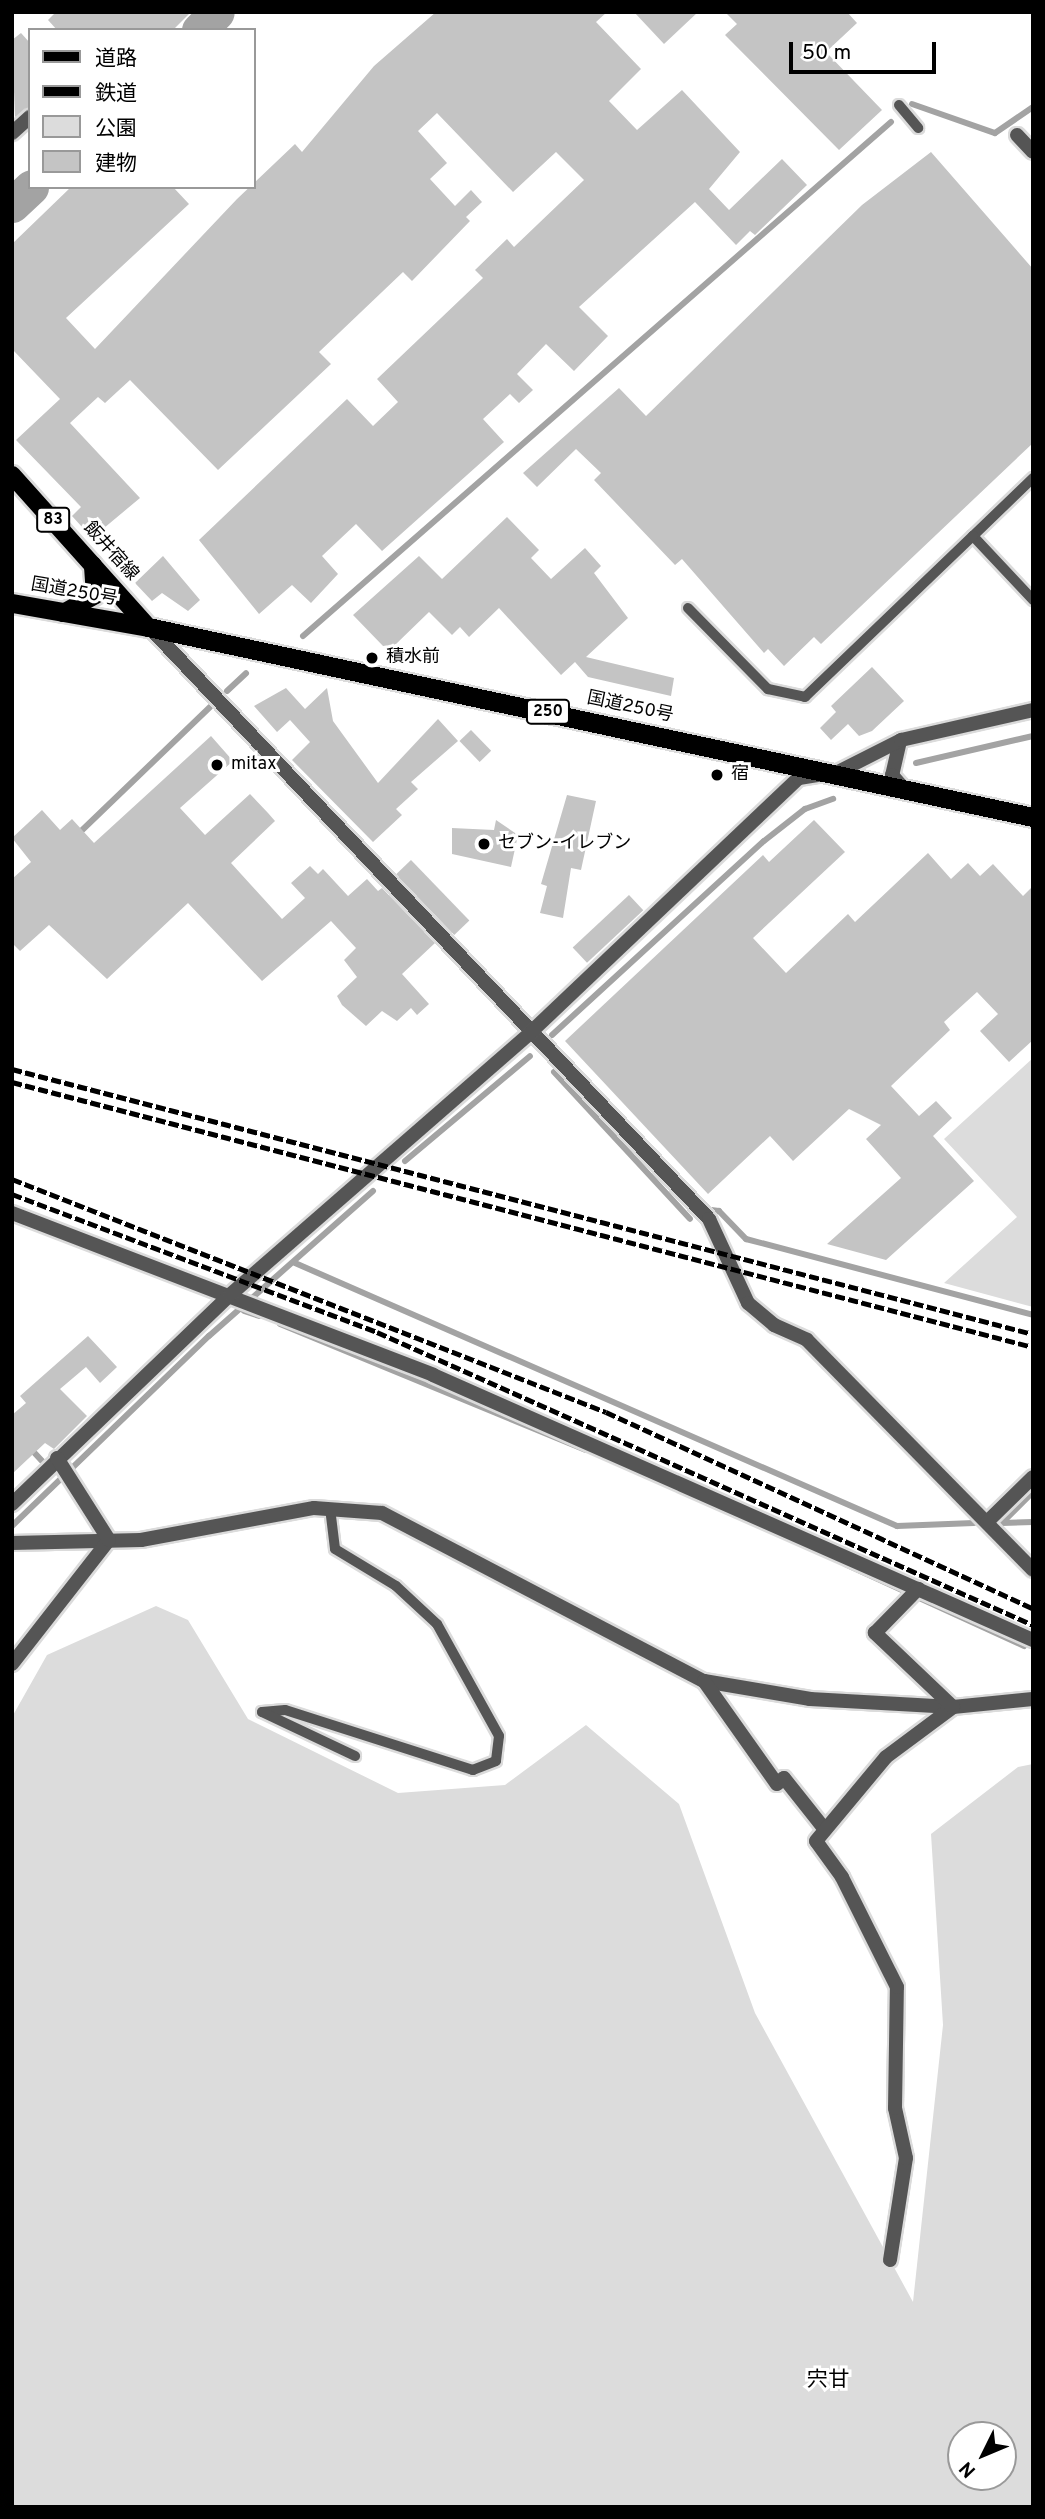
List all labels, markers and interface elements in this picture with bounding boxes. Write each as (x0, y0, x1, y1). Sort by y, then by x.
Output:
legend (28, 28, 256, 189)
scale bar (793, 28, 940, 72)
text: 50 m (802, 40, 851, 67)
text: 道路 (95, 46, 137, 73)
text: 鉄道 (95, 81, 137, 108)
text: 公園 (95, 116, 137, 143)
text: 建物 (95, 151, 137, 178)
road number: 83 (36, 508, 70, 533)
street label: 飯井宿線 (78, 518, 142, 586)
street label: 国道250号 (29, 575, 119, 611)
place label: 積水前 (386, 647, 440, 669)
marker: 積水前 (364, 650, 380, 666)
street label: 国道250号 (585, 688, 675, 728)
road number: 250 (525, 699, 571, 724)
place label: mitax (231, 754, 276, 776)
marker: mitax (209, 757, 225, 773)
place label: 宿 (731, 764, 749, 786)
marker: 宿 (709, 767, 725, 783)
place label: セブン-イレブン (498, 833, 631, 855)
marker: セブン-イレブン (476, 836, 492, 852)
district label: 宍甘 (807, 2368, 849, 2394)
north arrow (947, 2421, 1017, 2491)
text: N (955, 2456, 982, 2482)

